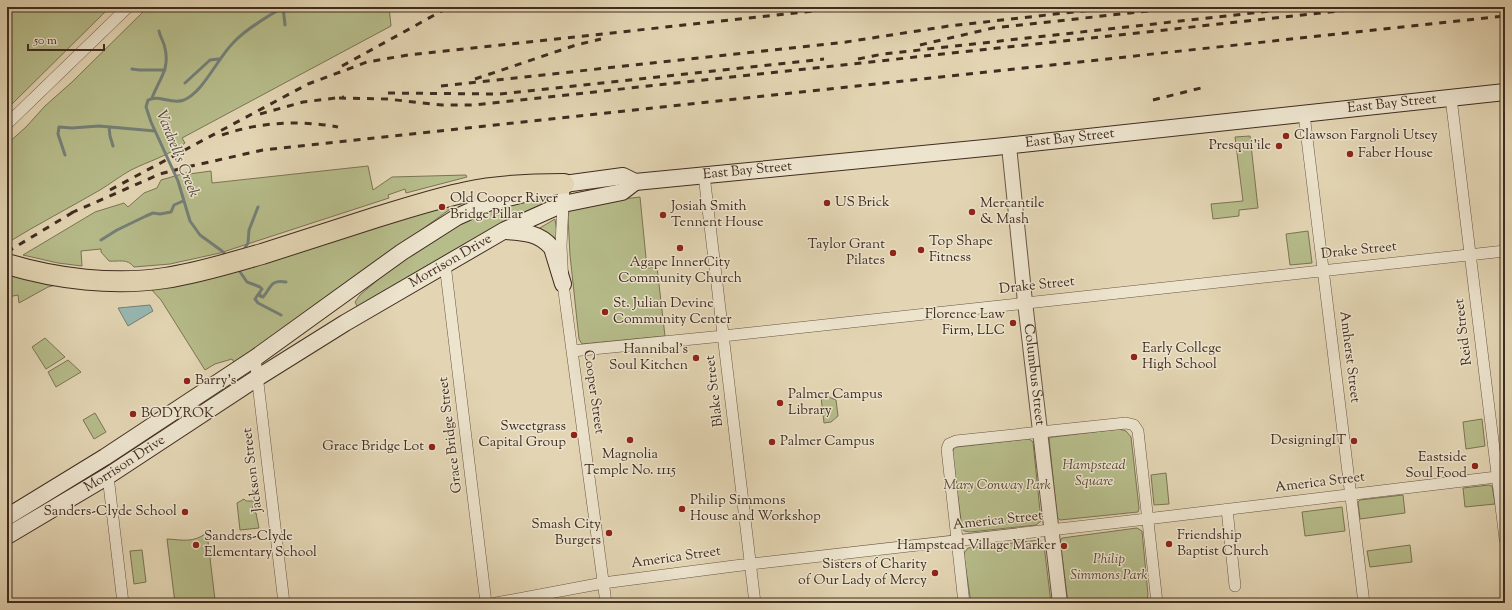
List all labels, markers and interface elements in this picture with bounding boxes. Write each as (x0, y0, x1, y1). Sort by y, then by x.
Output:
scale bar (28, 26, 104, 52)
text: 50 m (33, 32, 57, 50)
street label: East Bay Street (1346, 89, 1438, 119)
water label: Vardrell's Creek (150, 107, 204, 201)
street label: East Bay Street (1024, 124, 1116, 154)
place label: Clawson Fargnoli Utsey (1294, 126, 1438, 146)
marker: Clawson Fargnoli Utsey (1281, 131, 1291, 141)
place label: Presqui'ile (1209, 136, 1271, 156)
marker: Presqui'ile (1274, 141, 1284, 151)
place label: Faber House (1358, 144, 1433, 164)
marker: Faber House (1345, 149, 1355, 159)
street label: East Bay Street (702, 157, 793, 185)
place label: Old Cooper River Bridge Pillar (450, 189, 559, 225)
place label: US Brick (835, 193, 890, 213)
place label: Mercantile & Mash (980, 194, 1044, 230)
place label: Josiah Smith Tennent House (670, 197, 764, 233)
marker: US Brick (822, 198, 832, 208)
marker: Old Cooper River Bridge Pillar (437, 202, 447, 212)
marker: Mercantile & Mash (967, 207, 977, 217)
marker: Josiah Smith Tennent House (658, 210, 668, 220)
street label: Morrison Drive (406, 229, 496, 293)
place label: Top Shape Fitness (929, 232, 993, 268)
place label: Taylor Grant Pilates (807, 235, 885, 271)
street label: Drake Street (1320, 237, 1398, 265)
marker: Agape InnerCity Community Church (675, 243, 685, 253)
marker: Top Shape Fitness (916, 245, 926, 255)
marker: Taylor Grant Pilates (888, 248, 898, 258)
place label: Agape InnerCity Community Church (618, 253, 742, 289)
street label: Drake Street (998, 272, 1076, 300)
place label: St. Julian Devine Community Center (613, 294, 732, 330)
street label: Reid Street (1450, 297, 1478, 367)
place label: Florence Law Firm, LLC (925, 305, 1006, 341)
marker: St. Julian Devine Community Center (600, 307, 610, 317)
street label: Amherst Street (1333, 310, 1365, 404)
marker: Florence Law Firm, LLC (1008, 318, 1018, 328)
street label: Columbus Street (1018, 323, 1049, 427)
place label: Early College High School (1142, 339, 1222, 375)
place label: Hannibal's Soul Kitchen (609, 340, 688, 376)
street label: Cooper Street (577, 349, 609, 436)
marker: Early College High School (1129, 352, 1139, 362)
marker: Hannibal's Soul Kitchen (691, 353, 701, 363)
street label: Blake Street (701, 354, 729, 428)
place label: Barry's (195, 371, 236, 391)
marker: Barry's (182, 376, 192, 386)
street label: Grace Bridge Street (434, 376, 468, 494)
place label: Palmer Campus Library (788, 385, 883, 421)
marker: Palmer Campus Library (775, 398, 785, 408)
place label: BODYROK (141, 404, 214, 424)
marker: BODYROK (128, 409, 138, 419)
place label: Sweetgrass Capital Group (479, 417, 566, 453)
street label: Jackson Street (238, 427, 268, 514)
marker: Sweetgrass Capital Group (569, 430, 579, 440)
street label: Morrison Drive (81, 431, 169, 498)
place label: DesigningIT (1270, 431, 1346, 451)
place label: Palmer Campus (780, 432, 875, 452)
marker: Magnolia Temple No. 1115 (625, 435, 635, 445)
marker: DesigningIT (1349, 436, 1359, 446)
place label: Grace Bridge Lot (322, 437, 424, 457)
marker: Palmer Campus (767, 437, 777, 447)
marker: Grace Bridge Lot (427, 442, 437, 452)
place label: Magnolia Temple No. 1115 (584, 445, 676, 481)
place label: Eastside Soul Food (1405, 448, 1467, 484)
park label: Hampstead Square (1062, 456, 1126, 492)
marker: Eastside Soul Food (1470, 461, 1480, 471)
street label: America Street (1274, 468, 1366, 498)
park label: Mary Conway Park (943, 476, 1051, 496)
place label: Philip Simmons House and Workshop (690, 491, 821, 527)
place label: Sanders-Clyde School (43, 502, 177, 522)
marker: Philip Simmons House and Workshop (677, 504, 687, 514)
street label: America Street (952, 506, 1044, 536)
marker: Sanders-Clyde School (180, 507, 190, 517)
place label: Smash City Burgers (531, 515, 601, 551)
place label: Friendship Baptist Church (1177, 526, 1269, 562)
place label: Sanders-Clyde Elementary School (204, 527, 317, 563)
marker: Smash City Burgers (604, 528, 614, 538)
place label: Hampstead Village Marker (897, 536, 1057, 556)
marker: Friendship Baptist Church (1164, 539, 1174, 549)
marker: Sanders-Clyde Elementary School (191, 540, 201, 550)
marker: Hampstead Village Marker (1059, 541, 1069, 551)
street label: America Street (630, 542, 722, 574)
park label: Philip Simmons Park (1070, 550, 1148, 586)
place label: Sisters of Charity of Our Lady of Mercy (798, 555, 927, 591)
marker: Sisters of Charity of Our Lady of Mercy (930, 568, 940, 578)

